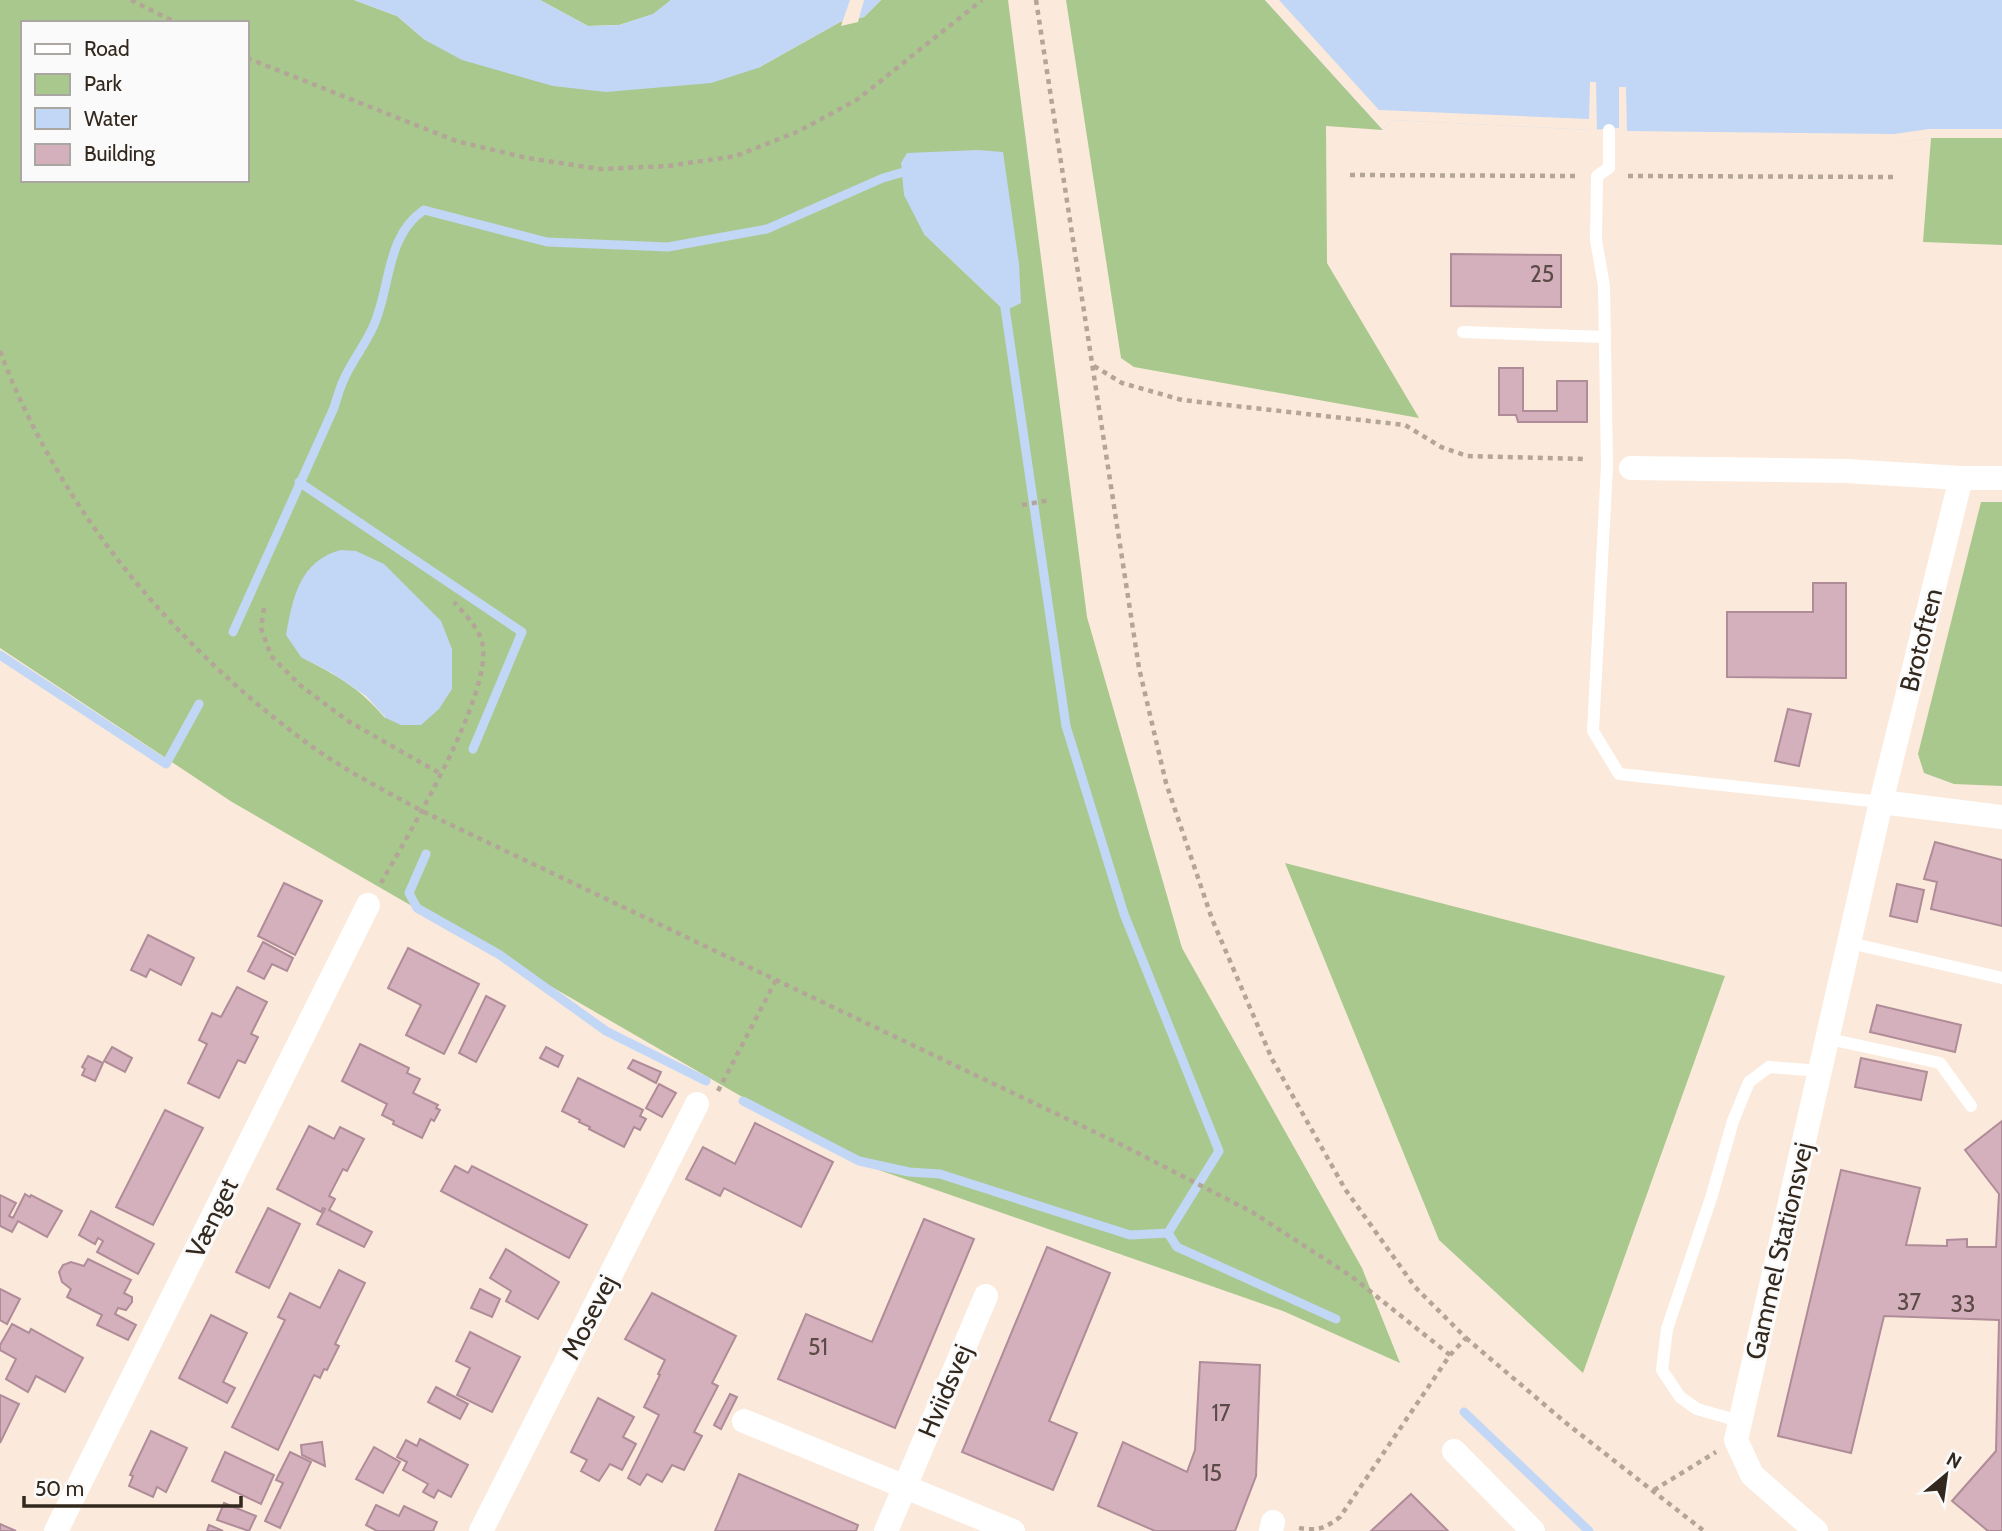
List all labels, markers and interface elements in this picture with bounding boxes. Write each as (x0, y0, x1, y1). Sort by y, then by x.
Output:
legend (21, 21, 248, 182)
text: Road (84, 36, 130, 61)
text: Park (84, 71, 122, 96)
text: Water (84, 106, 138, 131)
text: Building (84, 141, 156, 166)
house number: 25 (1530, 260, 1554, 288)
street label: Brotoften (1893, 585, 1949, 695)
street label: Gammel Stationsvej (1738, 1139, 1820, 1363)
street label: Vænget (179, 1173, 245, 1263)
street label: Mosevej (554, 1269, 624, 1365)
house number: 37 (1897, 1288, 1921, 1316)
house number: 33 (1951, 1290, 1975, 1318)
house number: 51 (808, 1333, 828, 1361)
street label: Hviidsvej (911, 1339, 979, 1443)
house number: 17 (1211, 1399, 1231, 1427)
north arrow (1911, 1440, 1981, 1510)
text: N (1943, 1447, 1965, 1474)
house number: 15 (1202, 1459, 1222, 1487)
scale bar (24, 1464, 242, 1508)
text: 50 m (35, 1476, 84, 1501)

